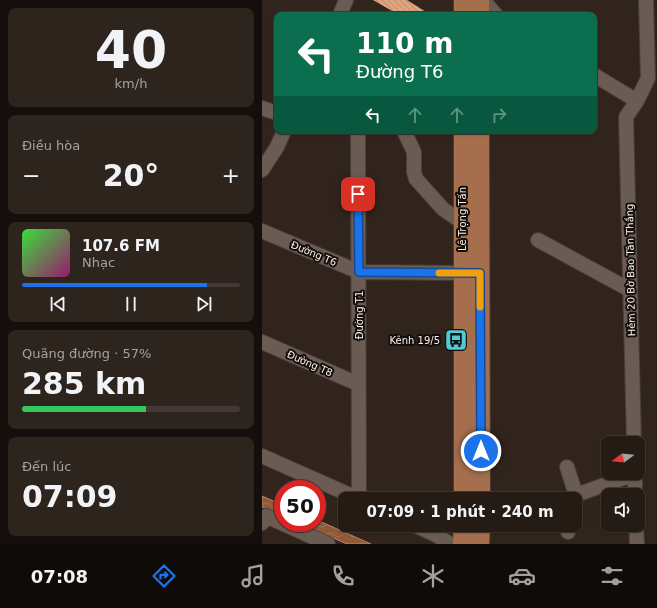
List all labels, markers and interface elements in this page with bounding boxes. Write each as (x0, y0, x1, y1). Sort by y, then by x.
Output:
text: 40 (95, 20, 167, 80)
text: 110 m (356, 27, 453, 60)
icon: left (290, 28, 342, 80)
text: Đường T6 (356, 61, 443, 82)
text: km/h (115, 76, 147, 91)
icon: left (362, 104, 384, 126)
icon: ahead (404, 104, 426, 126)
icon: ahead (446, 104, 468, 126)
icon: right (488, 104, 510, 126)
text: Điều hòa (22, 138, 80, 153)
text: 20° (103, 158, 159, 193)
text: − (22, 163, 40, 188)
text: + (222, 163, 240, 188)
pin (341, 177, 375, 211)
icon: arrive (347, 183, 369, 205)
street label: Lê Trọng Tấn (457, 187, 469, 251)
street label: Hẻm 20 Bờ Bao Tân Thắng (623, 204, 637, 336)
text: 107.6 FM (82, 237, 160, 255)
street label: Đường T6 (289, 239, 338, 268)
text: Nhạc (82, 255, 115, 270)
street label: Đường T1 (354, 291, 365, 339)
icon: previous (47, 293, 69, 315)
icon: pause (120, 293, 142, 315)
icon: next (193, 293, 215, 315)
bus stop icon: Kênh 19/5 (443, 327, 469, 353)
place label: Kênh 19/5 (389, 335, 440, 346)
text: Quãng đường · 57% (22, 346, 151, 361)
street label: Đường T8 (285, 349, 334, 378)
text: 285 km (22, 366, 146, 401)
position arrow (460, 430, 502, 472)
north arrow (601, 436, 645, 480)
map controls (601, 436, 645, 532)
text: Đến lúc (22, 459, 71, 474)
text: 07:09 (22, 479, 118, 514)
speed limit sign: 50 (274, 480, 326, 532)
button: sound (601, 488, 645, 532)
text: 07:09 · 1 phút · 240 m (366, 503, 554, 521)
icon: directions (150, 562, 178, 590)
icon: music (239, 562, 267, 590)
icon: phone (329, 562, 357, 590)
icon: climate (419, 562, 447, 590)
icon: car (508, 562, 536, 590)
icon: filters (598, 562, 626, 590)
text: 07:08 (31, 566, 88, 587)

